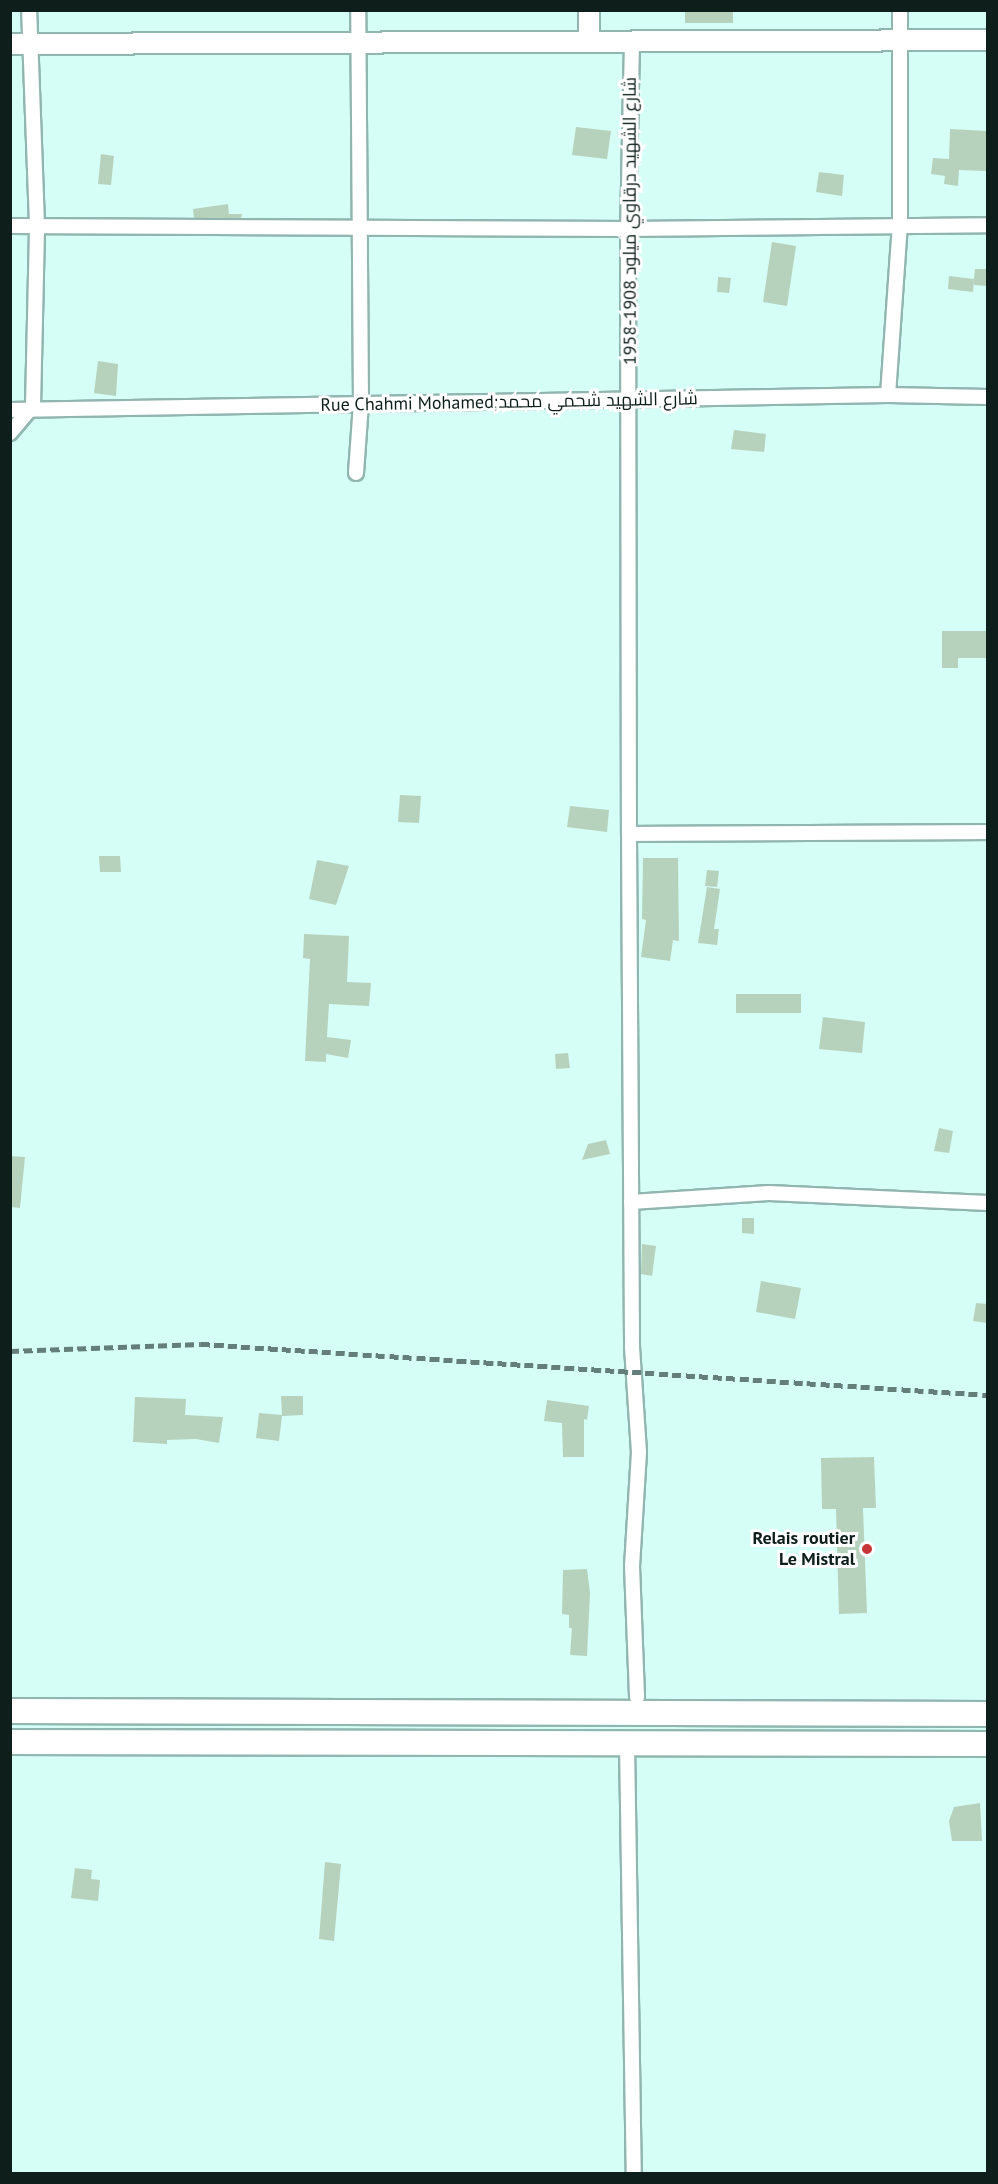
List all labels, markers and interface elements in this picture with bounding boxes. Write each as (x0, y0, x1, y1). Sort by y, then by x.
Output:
street label: شارع الشهيد درقاوي ميلود 1908-1958 (619, 77, 641, 365)
street label: Rue Chahmi Mohamed;شارع الشهيد شحمي محمد (320, 388, 698, 416)
place label: Relais routier Le Mistral (752, 1528, 855, 1570)
marker: Relais routier Le Mistral (860, 1542, 874, 1556)

